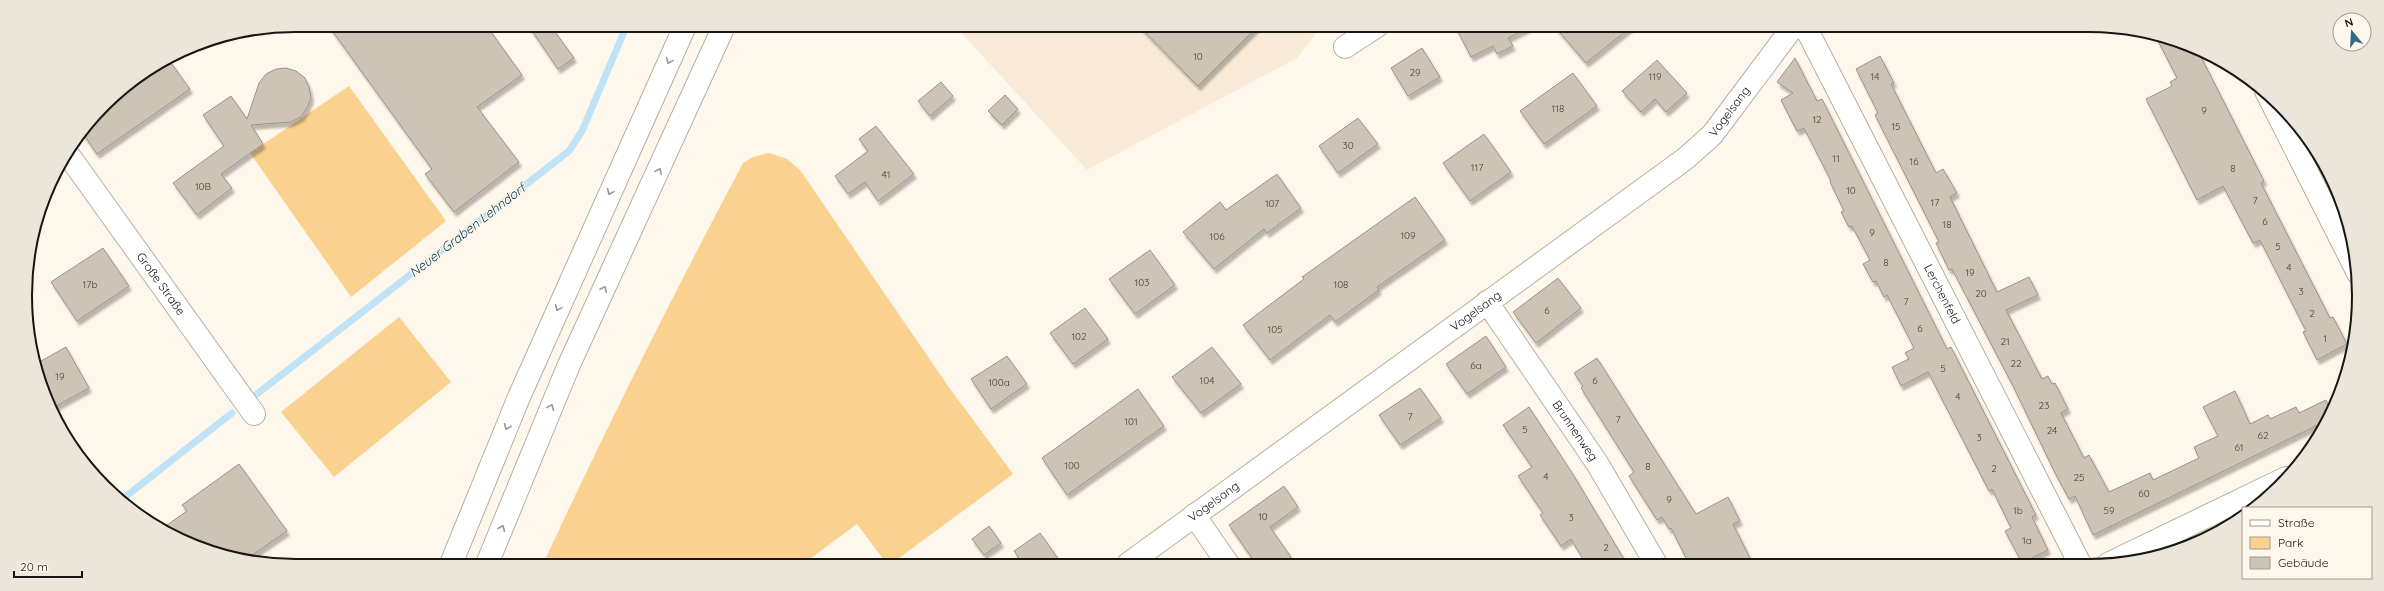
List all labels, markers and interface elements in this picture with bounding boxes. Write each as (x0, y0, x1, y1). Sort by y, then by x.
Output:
north arrow (2332, 12, 2372, 52)
text: N (2343, 15, 2355, 30)
house number: 10 (1193, 50, 1203, 63)
one-way arrow (666, 57, 674, 64)
house number: 29 (1409, 66, 1421, 79)
house number: 119 (1649, 70, 1662, 83)
house number: 14 (1871, 70, 1879, 83)
street label: Vogelsang (1705, 83, 1753, 140)
house number: 118 (1552, 102, 1564, 115)
house number: 9 (2201, 104, 2207, 117)
house number: 12 (1812, 113, 1822, 126)
house number: 15 (1891, 120, 1901, 133)
house number: 30 (1342, 139, 1354, 152)
house number: 11 (1832, 152, 1840, 165)
house number: 16 (1909, 155, 1919, 168)
house number: 117 (1471, 161, 1483, 174)
house number: 8 (2230, 162, 2236, 175)
one-way arrow (654, 167, 662, 175)
house number: 41 (882, 168, 890, 181)
water label: Neuer Graben Lehndorf (406, 178, 530, 280)
house number: 10B (195, 180, 212, 193)
house number: 10 (1846, 184, 1856, 197)
one-way arrow (607, 188, 615, 196)
house number: 7 (2252, 194, 2258, 207)
house number: 17 (1931, 196, 1939, 209)
house number: 107 (1265, 197, 1279, 210)
house number: 6 (2262, 215, 2268, 228)
house number: 18 (1942, 218, 1952, 231)
house number: 9 (1869, 226, 1875, 239)
house number: 109 (1400, 229, 1416, 242)
house number: 106 (1209, 230, 1225, 243)
house number: 5 (2275, 240, 2281, 253)
street label: Große Straße (134, 249, 189, 318)
house number: 8 (1883, 256, 1889, 269)
house number: 4 (2286, 261, 2292, 274)
street label: Lerchenfeld (1921, 262, 1964, 326)
house number: 19 (1965, 266, 1975, 279)
house number: 103 (1135, 276, 1149, 289)
house number: 17b (83, 278, 97, 291)
house number: 108 (1333, 278, 1349, 291)
one-way arrow (599, 285, 607, 293)
house number: 3 (2298, 285, 2304, 298)
street label: Vogelsang (1447, 287, 1504, 334)
house number: 20 (1975, 287, 1987, 300)
house number: 7 (1903, 295, 1909, 308)
one-way arrow (555, 304, 563, 311)
house number: 6 (1544, 304, 1550, 317)
house number: 2 (2309, 307, 2315, 320)
house number: 6 (1917, 322, 1923, 335)
house number: 105 (1267, 323, 1283, 336)
house number: 102 (1071, 330, 1087, 343)
house number: 1 (2323, 332, 2327, 345)
house number: 21 (2000, 335, 2010, 348)
house number: 22 (2010, 357, 2022, 370)
house number: 6a (1470, 359, 1482, 372)
house number: 5 (1940, 362, 1946, 375)
house number: 19 (55, 370, 65, 383)
house number: 104 (1200, 374, 1214, 387)
house number: 6 (1592, 374, 1598, 387)
house number: 100a (988, 376, 1010, 389)
house number: 4 (1955, 390, 1961, 403)
street label: Brunnenweg (1549, 397, 1601, 464)
house number: 23 (2039, 399, 2049, 412)
one-way arrow (547, 404, 555, 411)
house number: 7 (1407, 410, 1413, 423)
house number: 7 (1615, 413, 1621, 426)
house number: 101 (1124, 415, 1138, 428)
one-way arrow (504, 423, 512, 431)
house number: 5 (1522, 423, 1528, 436)
house number: 24 (2047, 424, 2057, 437)
house number: 62 (2258, 429, 2269, 442)
house number: 3 (1976, 431, 1982, 444)
house number: 61 (2234, 441, 2244, 454)
house number: 100 (1064, 459, 1080, 472)
house number: 8 (1645, 460, 1651, 473)
house number: 2 (1991, 462, 1997, 475)
house number: 4 (1543, 470, 1549, 483)
house number: 25 (2074, 471, 2085, 484)
street label: Vogelsang (1185, 478, 1242, 525)
house number: 60 (2138, 487, 2150, 500)
house number: 9 (1666, 493, 1672, 506)
house number: 1b (2013, 504, 2023, 517)
house number: 59 (2103, 504, 2115, 517)
legend (2242, 507, 2372, 579)
house number: 10 (1258, 510, 1268, 523)
house number: 3 (1568, 511, 1574, 524)
text: Straße (2278, 515, 2315, 530)
one-way arrow (497, 524, 505, 531)
house number: 1a (2022, 534, 2032, 547)
text: Park (2278, 535, 2303, 550)
house number: 2 (1603, 541, 1609, 554)
scale bar (14, 553, 82, 579)
text: Gebäude (2278, 555, 2329, 570)
text: 20 m (20, 559, 48, 574)

